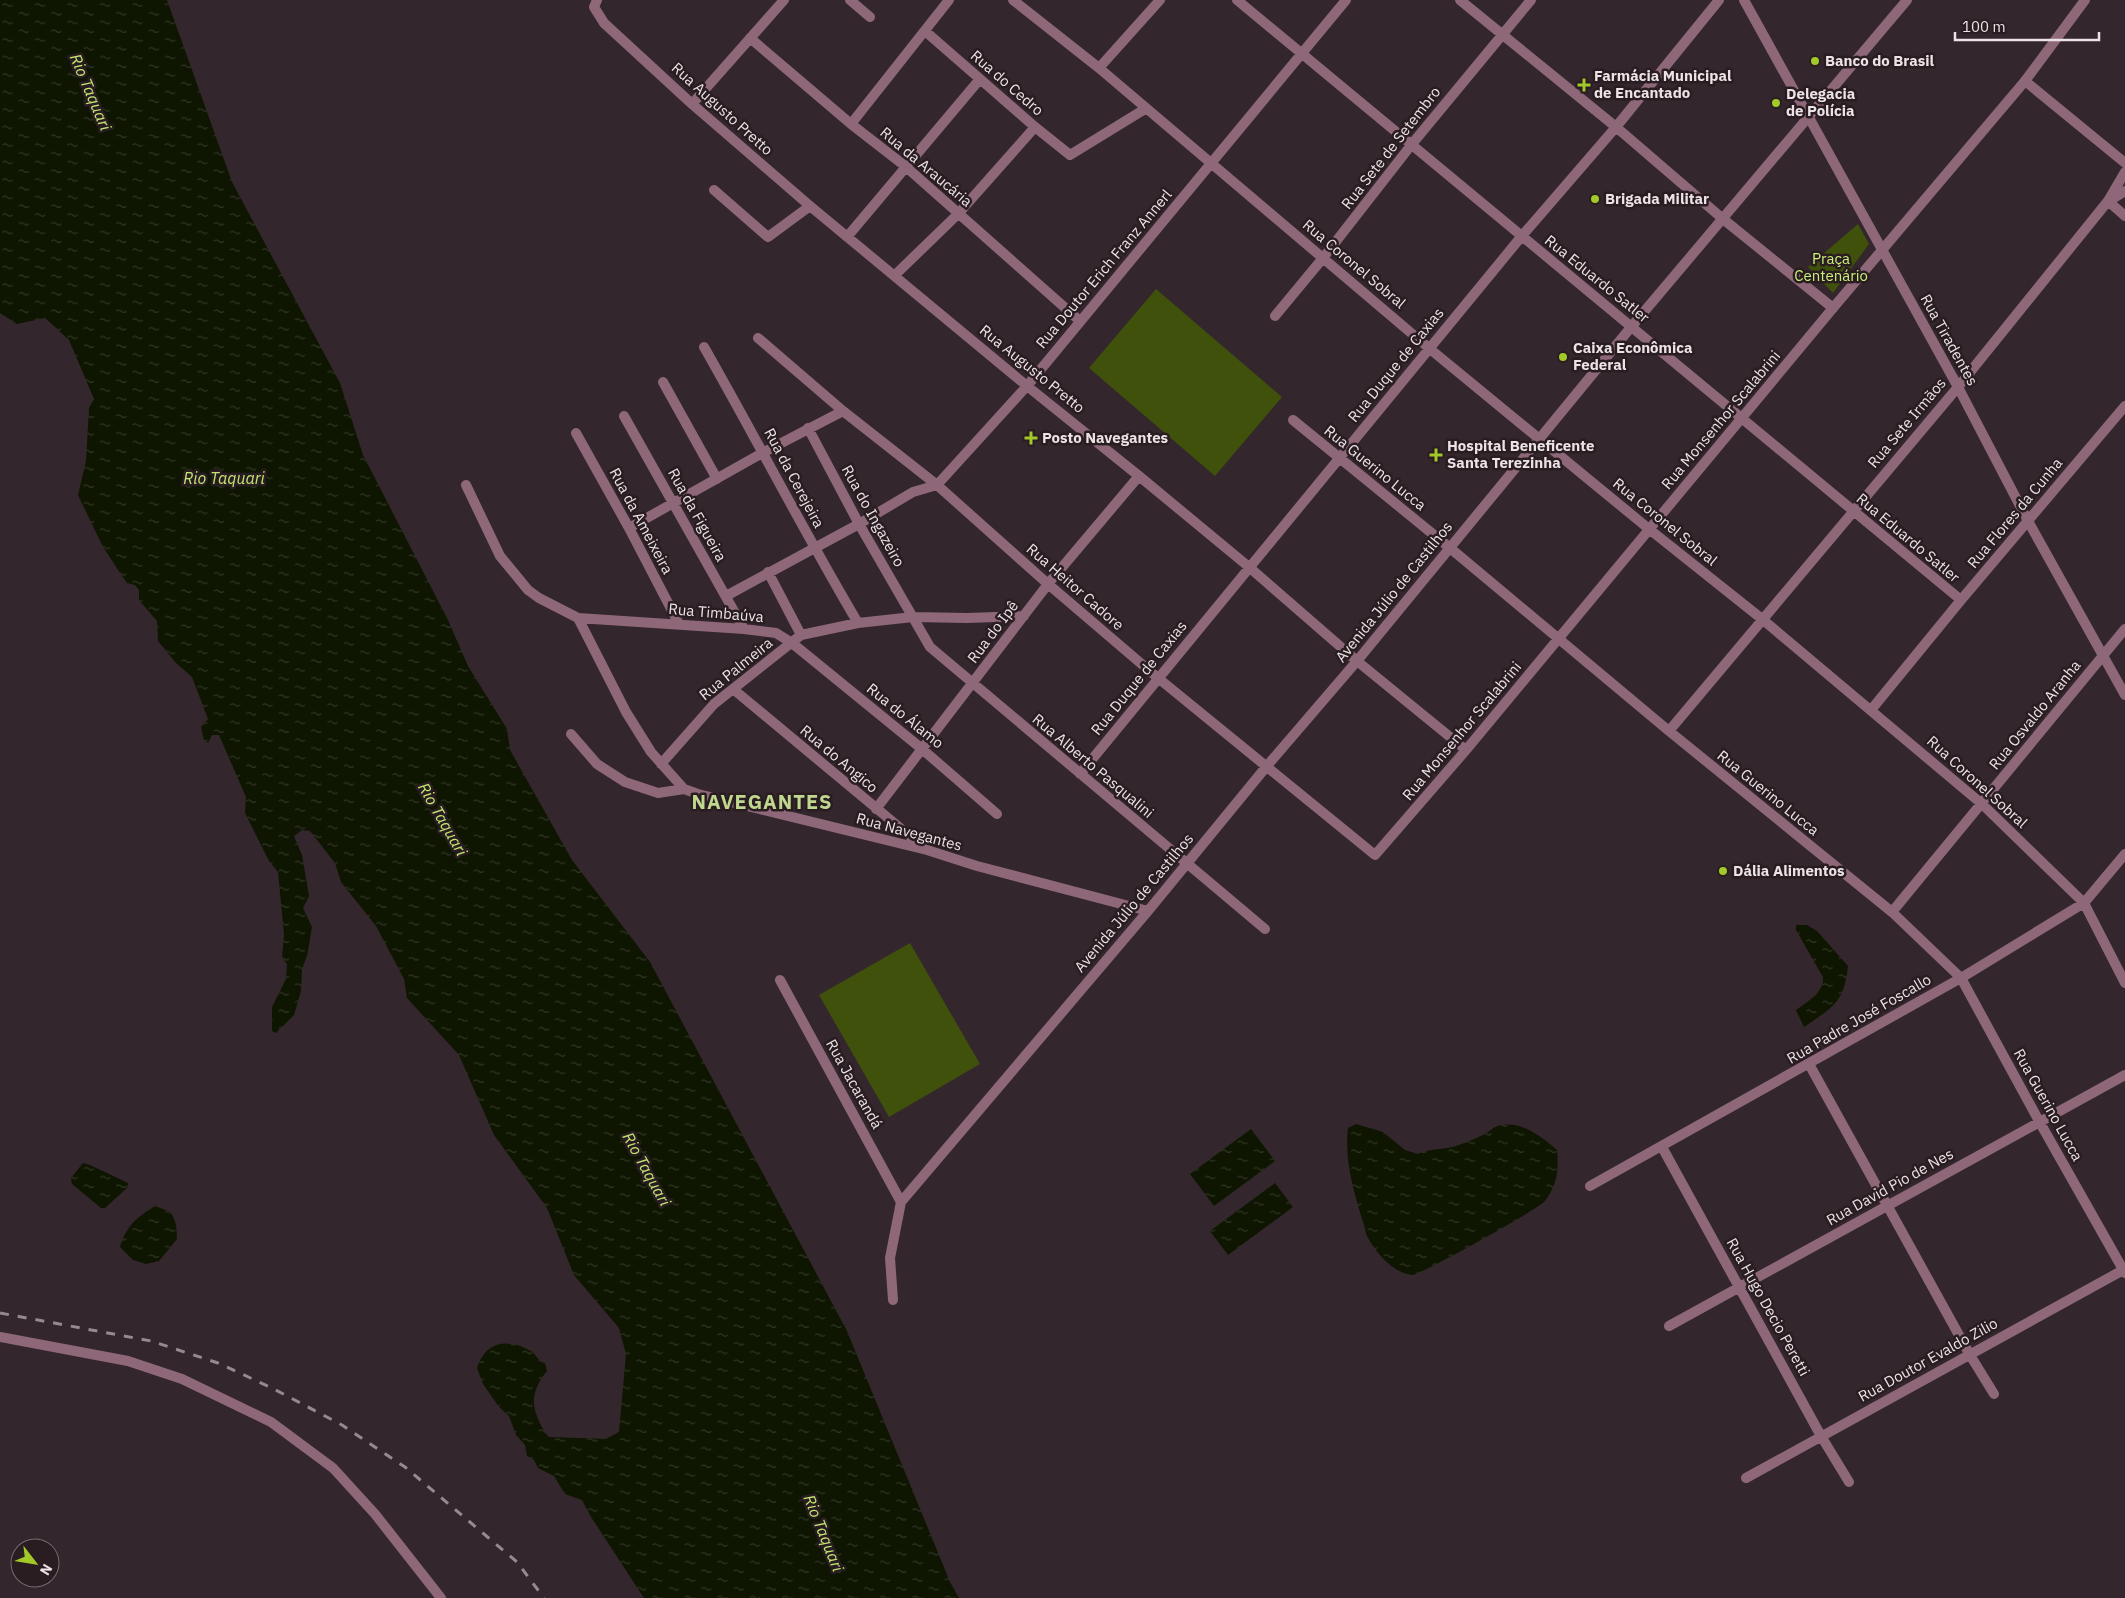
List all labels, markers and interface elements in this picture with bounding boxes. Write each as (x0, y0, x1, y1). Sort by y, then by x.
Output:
scale bar (1955, 10, 2099, 42)
text: 100 m (1962, 17, 2006, 36)
street label: Rua do Cedro (967, 46, 1048, 119)
water label: Rio Taquari (66, 51, 116, 134)
place label: Banco do Brasil (1825, 51, 1935, 70)
marker: Banco do Brasil (1809, 55, 1821, 67)
street label: Rua Augusto Pretto (668, 58, 777, 159)
place label: Farmácia Municipal de Encantado (1594, 66, 1732, 102)
marker: Farmácia Municipal de Encantado (1578, 79, 1590, 91)
street label: Rua Sete de Setembro (1337, 83, 1444, 213)
place label: Delegacia de Polícia (1786, 84, 1856, 120)
marker: Delegacia de Polícia (1770, 97, 1782, 109)
street label: Rua da Araucária (876, 123, 976, 211)
street label: Rua Doutor Erich Franz Annerl (1031, 185, 1176, 352)
place label: Brigada Militar (1605, 189, 1709, 208)
marker: Brigada Militar (1589, 193, 1601, 205)
street label: Rua Coronel Sobral (1299, 215, 1410, 312)
street label: Rua Eduardo Satler (1541, 231, 1654, 327)
park label: Praça Centenário (1794, 249, 1868, 285)
street label: Rua Tiradentes (1916, 291, 1982, 389)
street label: Rua Duque de Caxias (1344, 304, 1448, 426)
street label: Rua Augusto Pretto (976, 320, 1089, 417)
place label: Caixa Econômica Federal (1573, 338, 1693, 374)
street label: Rua Monsenhor Scalabrini (1657, 346, 1784, 493)
marker: Caixa Econômica Federal (1557, 351, 1569, 363)
street label: Rua Sete Irmãos (1863, 374, 1950, 472)
street label: Rua Guerino Lucca (1321, 421, 1430, 514)
street label: Rua da Cerejeira (760, 425, 829, 531)
place label: Posto Navegantes (1042, 428, 1169, 447)
marker: Posto Navegantes (1024, 431, 1038, 445)
place label: Hospital Beneficente Santa Terezinha (1447, 436, 1594, 472)
marker: Hospital Beneficente Santa Terezinha (1429, 448, 1443, 462)
street label: Rua Flores da Cunha (1963, 454, 2066, 572)
street label: Rua do Ingazeiro (838, 462, 909, 570)
street label: Rua da Ameixeira (605, 464, 677, 577)
street label: Rua da Figueira (664, 465, 731, 565)
water label: Rio Taquari (183, 468, 266, 488)
street label: Rua Coronel Sobral (1609, 474, 1721, 570)
street label: Rua Eduardo Satler (1853, 489, 1964, 587)
street label: Avenida Júlio de Castilhos (1331, 517, 1456, 666)
street label: Rua Heitor Cadore (1023, 539, 1128, 634)
street label: Rua do Ipê (963, 597, 1022, 667)
street label: Rua Timbaúva (668, 599, 764, 626)
street label: Rua Duque de Caxias (1087, 617, 1191, 739)
street label: Rua Palmeira (695, 633, 776, 704)
street label: Rua Osvaldo Aranha (1985, 656, 2085, 773)
street label: Rua Monsenhor Scalabrini (1398, 657, 1525, 804)
street label: Rua do Álamo (863, 679, 948, 752)
street label: Rua Alberto Pasqualini (1029, 709, 1158, 822)
street label: Rua do Angico (796, 720, 882, 797)
street label: Rua Coronel Sobral (1923, 731, 2032, 832)
street label: Rua Guerino Lucca (1714, 746, 1823, 839)
water label: Rio Taquari (414, 779, 472, 860)
district label: NAVEGANTES (691, 788, 833, 815)
street label: Rua Navegantes (854, 808, 964, 855)
street label: Avenida Júlio de Castilhos (1070, 829, 1197, 976)
place label: Dália Alimentos (1733, 861, 1845, 880)
marker: Dália Alimentos (1717, 865, 1729, 877)
street label: Rua Padre José Foscallo (1783, 969, 1934, 1068)
street label: Rua Jacarandá (822, 1036, 887, 1132)
street label: Rua Guerino Lucca (2010, 1045, 2087, 1164)
water label: Rio Taquari (618, 1128, 676, 1210)
street label: Rua David Pio de Nes (1823, 1144, 1957, 1229)
street label: Rua Hugo Decio Peretti (1723, 1234, 1814, 1379)
street label: Rua Doutor Evaldo Zilio (1855, 1313, 2001, 1406)
water label: Rio Taquari (799, 1491, 849, 1575)
north arrow (10, 1538, 60, 1588)
text: N (36, 1561, 56, 1579)

